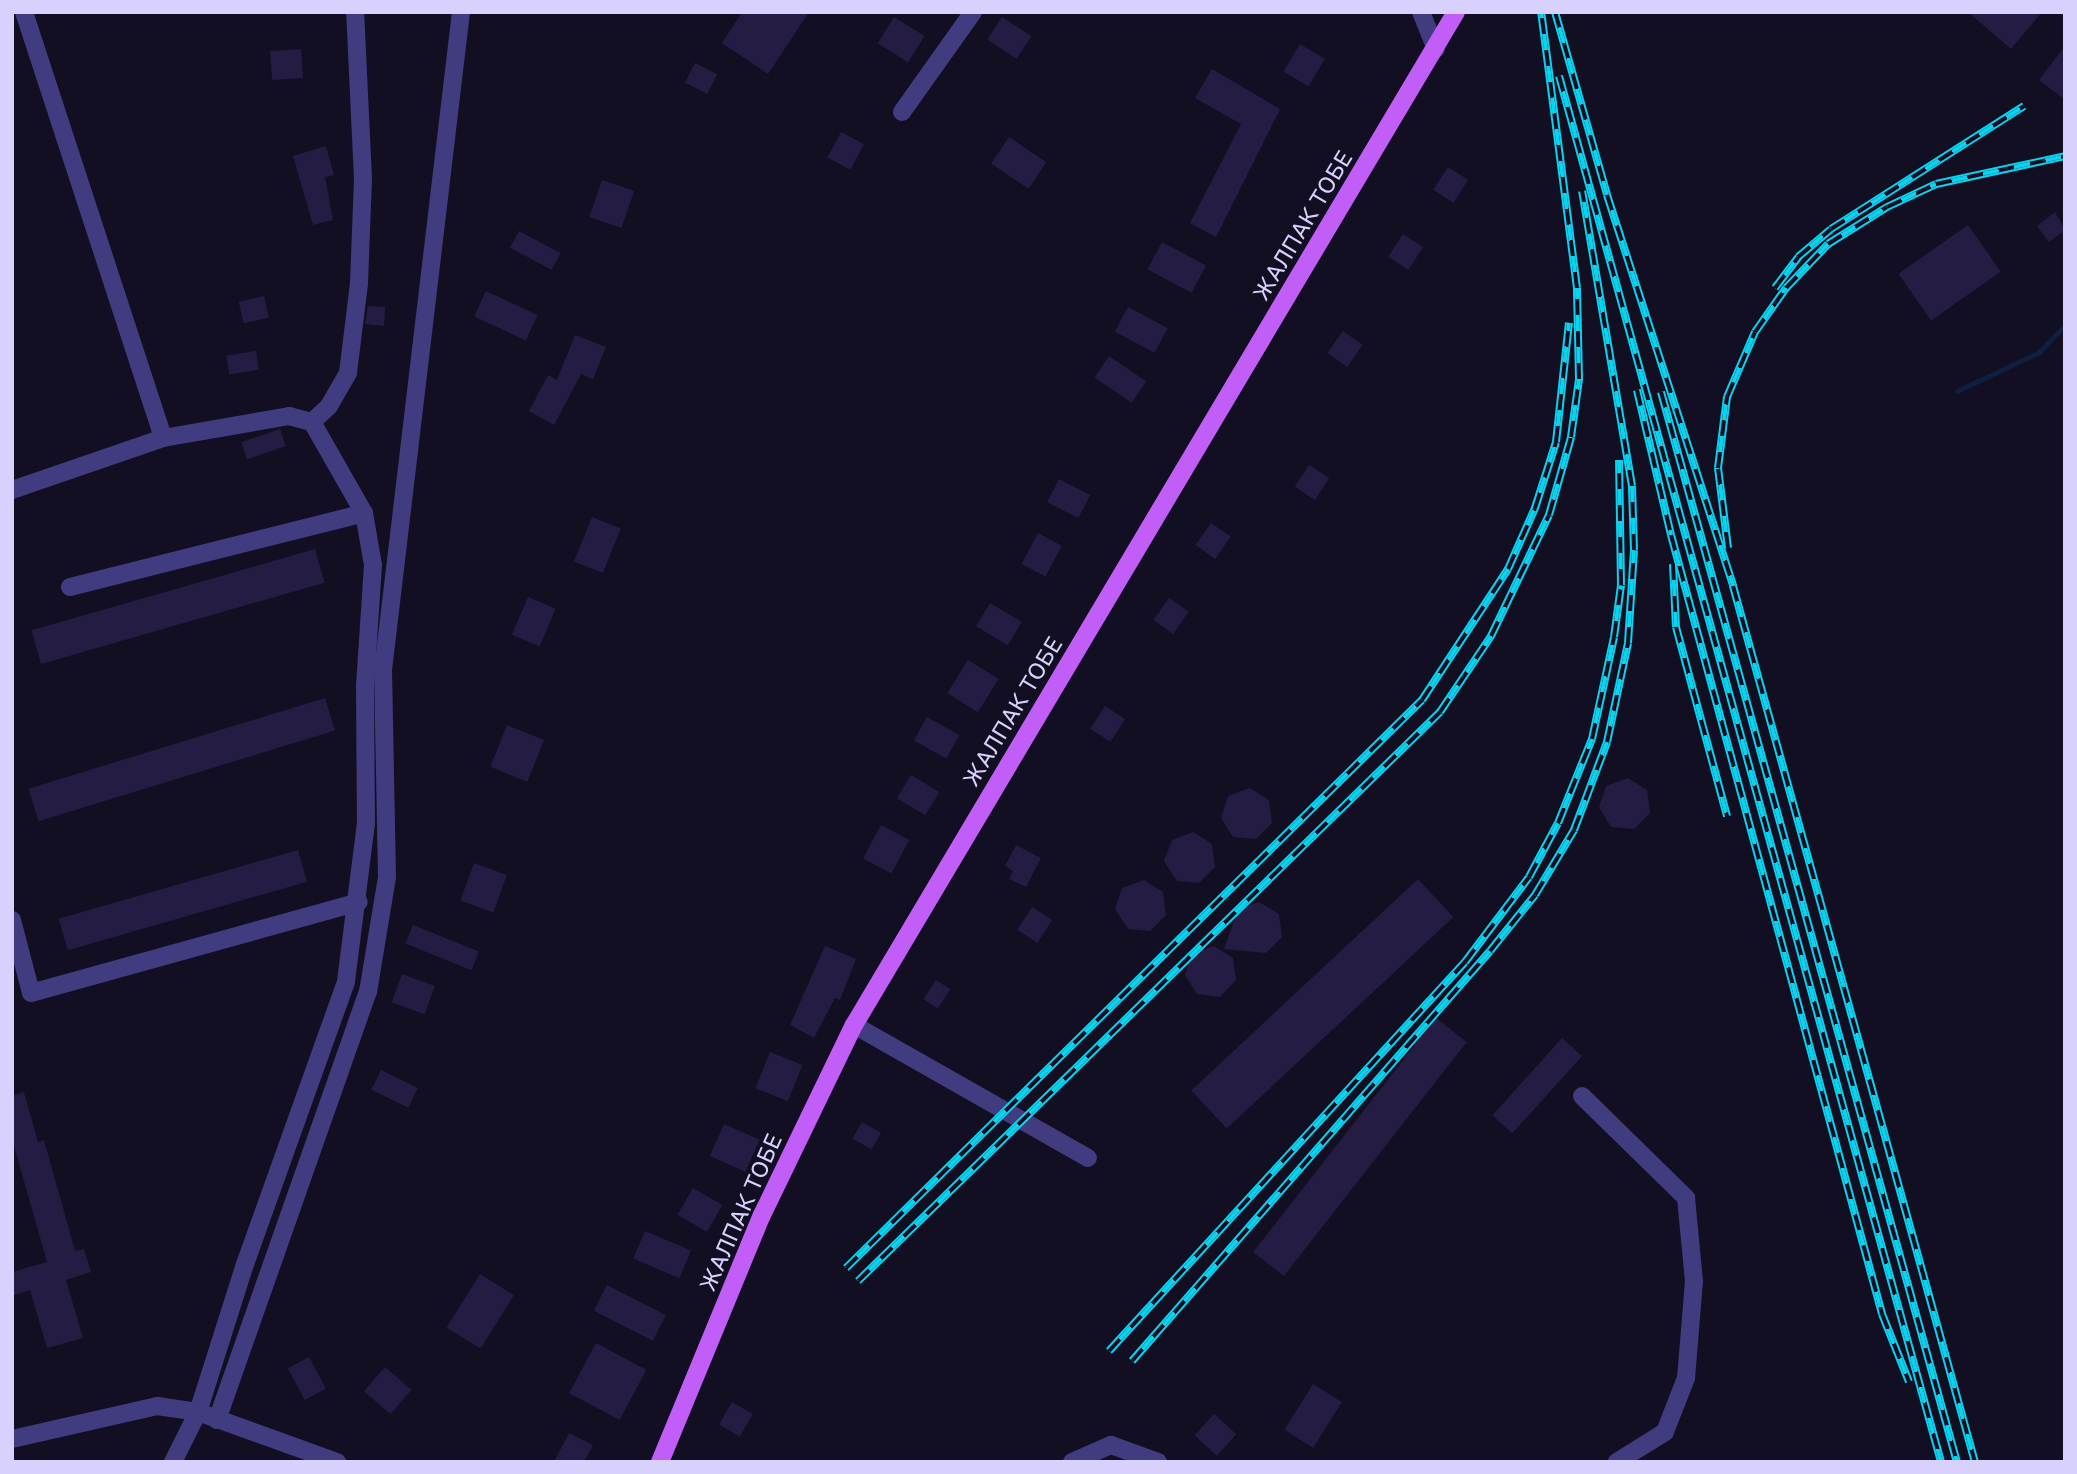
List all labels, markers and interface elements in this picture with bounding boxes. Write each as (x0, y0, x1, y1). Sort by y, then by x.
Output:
street label: ЖАЛПАК ТОБЕ (1247, 145, 1357, 305)
street label: ЖАЛПАК ТОБЕ (957, 631, 1067, 791)
street label: ЖАЛПАК ТОБЕ (693, 1129, 787, 1295)

